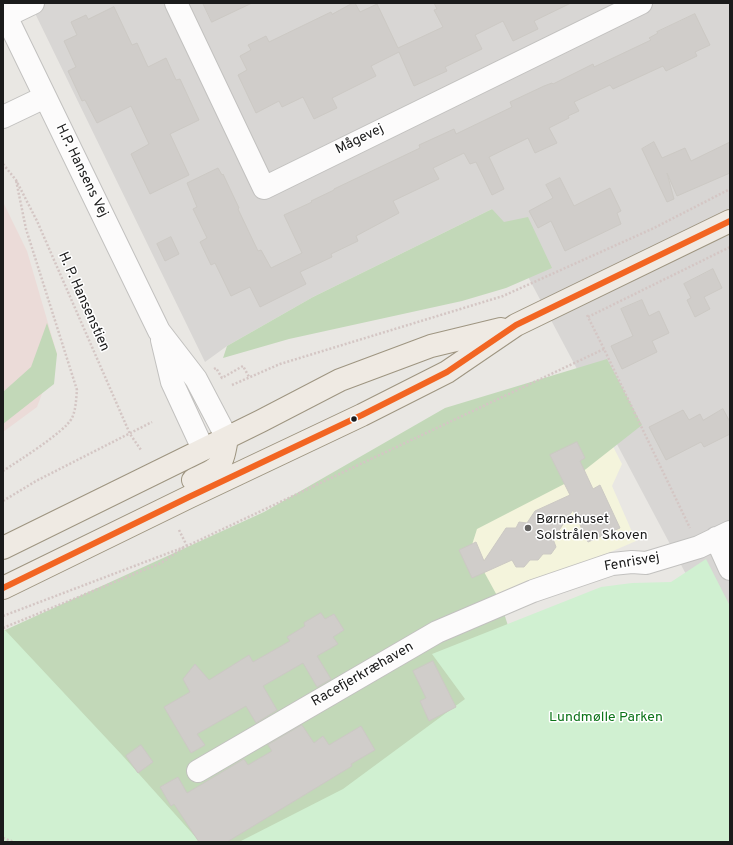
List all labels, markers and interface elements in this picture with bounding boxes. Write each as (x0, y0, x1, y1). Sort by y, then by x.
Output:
street label: Mågevej (333, 121, 387, 159)
street label: H.P. Hansens Vej (51, 122, 111, 220)
street label: H. P. Hansenstien (54, 250, 112, 354)
unlabelled marker (349, 414, 359, 424)
place label: Børnehuset Solstrålen Skoven (536, 512, 648, 544)
marker: Børnehuset Solstrålen Skoven (523, 523, 533, 533)
street label: Fenrisvej (603, 550, 661, 576)
street label: Racefjerkræhaven (309, 639, 417, 711)
park label: Lundmølle Parken (549, 710, 663, 726)

